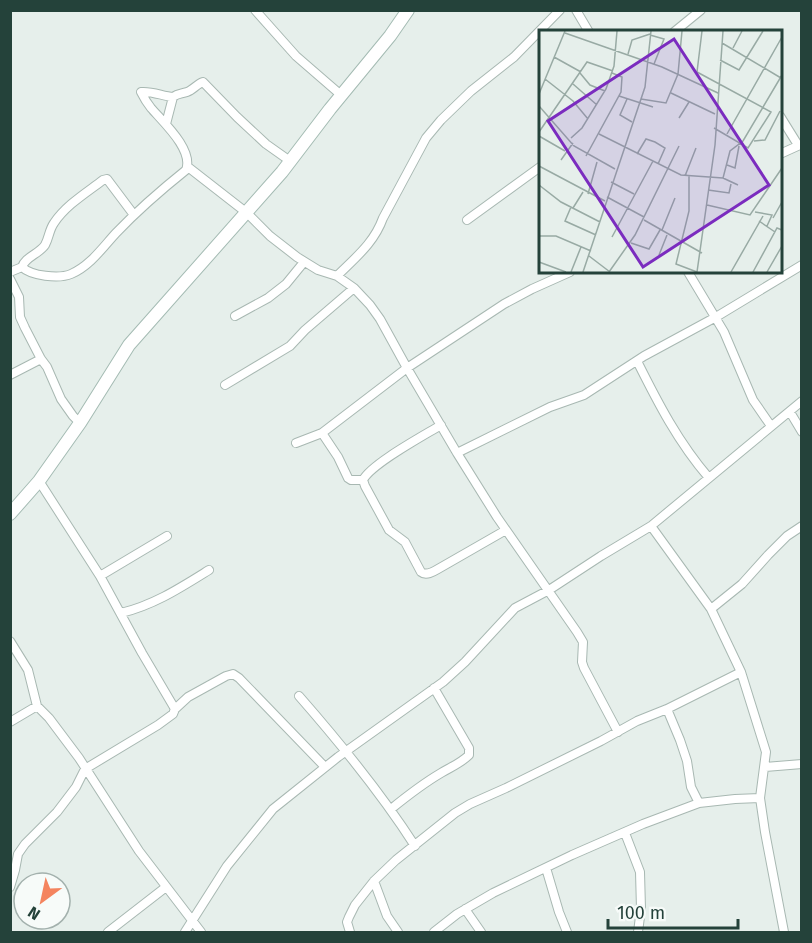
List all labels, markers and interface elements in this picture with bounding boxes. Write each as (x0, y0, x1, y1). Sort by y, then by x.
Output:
inset map (539, 30, 782, 273)
north arrow (12, 871, 72, 931)
scale bar (608, 892, 738, 930)
text: N (24, 902, 44, 924)
text: 100 m (617, 902, 665, 924)

